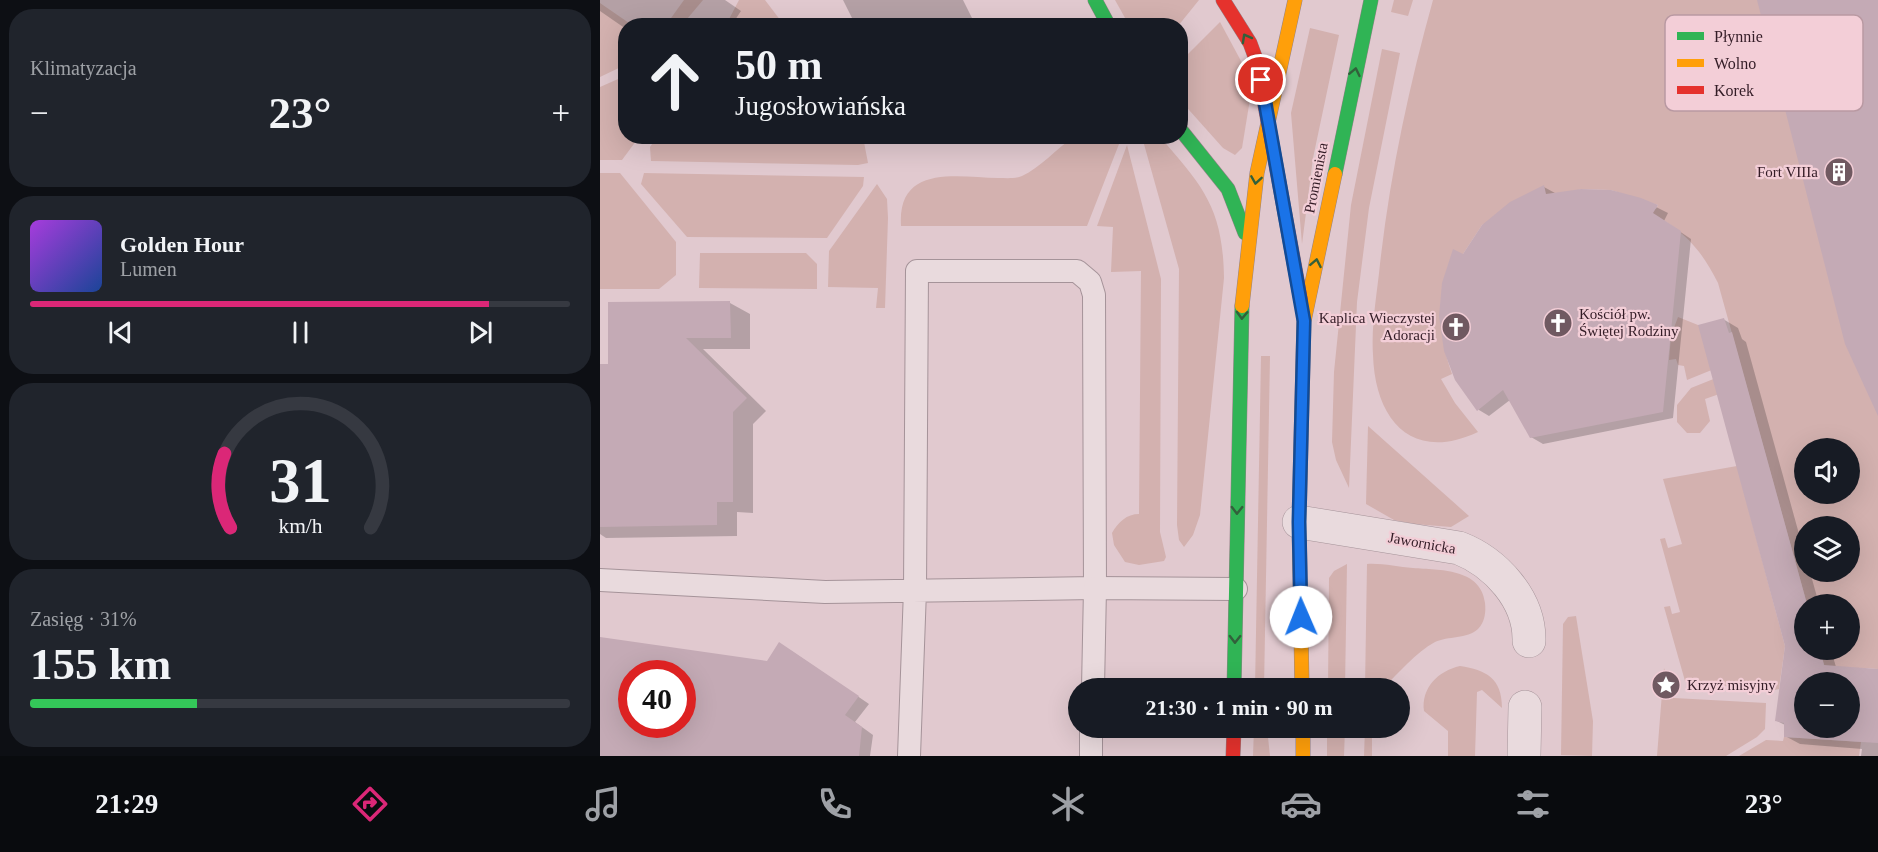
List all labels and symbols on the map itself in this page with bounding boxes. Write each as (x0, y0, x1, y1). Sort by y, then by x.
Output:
legend (1665, 15, 1863, 111)
text: Płynnie (1714, 28, 1763, 46)
one-way arrow (1242, 34, 1254, 44)
pin (1235, 54, 1286, 105)
text: Wolno (1714, 55, 1756, 72)
one-way arrow (1348, 67, 1361, 77)
text: Korek (1714, 82, 1754, 99)
street label: Promienista (1301, 141, 1331, 215)
building icon: Fort VIIIa (1823, 156, 1855, 188)
place label: Fort VIIIa (1757, 164, 1818, 180)
one-way arrow (1251, 176, 1263, 185)
one-way arrow (1308, 259, 1321, 269)
place label: Kościół pw. Świętej Rodziny (1579, 306, 1679, 339)
church icon: Kościół pw. Świętej Rodziny (1542, 307, 1574, 339)
place label: Kaplica Wieczystej Adoracji (1319, 310, 1435, 343)
one-way arrow (1235, 311, 1248, 320)
church icon: Kaplica Wieczystej Adoracji (1440, 311, 1472, 343)
one-way arrow (1231, 506, 1243, 515)
street label: Jawornicka (1387, 529, 1457, 557)
position arrow (1269, 585, 1333, 649)
one-way arrow (1229, 634, 1241, 643)
speed limit sign: 40 (618, 660, 696, 738)
place icon: Krzyż misyjny (1650, 669, 1682, 701)
place label: Krzyż misyjny (1687, 677, 1776, 693)

